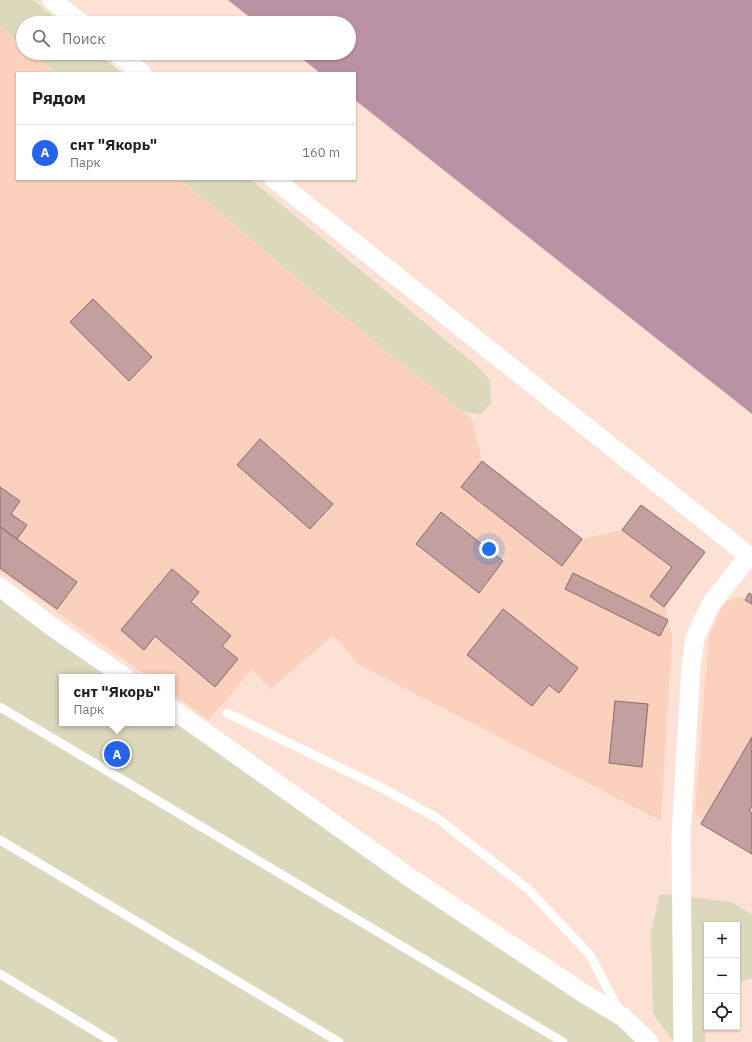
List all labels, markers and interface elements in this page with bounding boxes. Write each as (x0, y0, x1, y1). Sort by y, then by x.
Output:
search box (16, 16, 356, 60)
icon: search (30, 27, 52, 49)
text: Поиск (62, 29, 105, 48)
text: Рядом (32, 87, 86, 109)
text: снт "Якорь" (70, 135, 157, 154)
text: A (41, 144, 49, 161)
text: 160 m (302, 144, 340, 161)
text: Парк (70, 154, 101, 171)
your location (479, 539, 499, 559)
popup (59, 674, 175, 726)
text: снт "Якорь" (73, 682, 161, 701)
text: Парк (73, 701, 104, 718)
pin: A (104, 739, 130, 769)
map controls (704, 922, 740, 1030)
button: + (704, 922, 740, 958)
button: − (704, 958, 740, 994)
button: locate (704, 994, 740, 1030)

